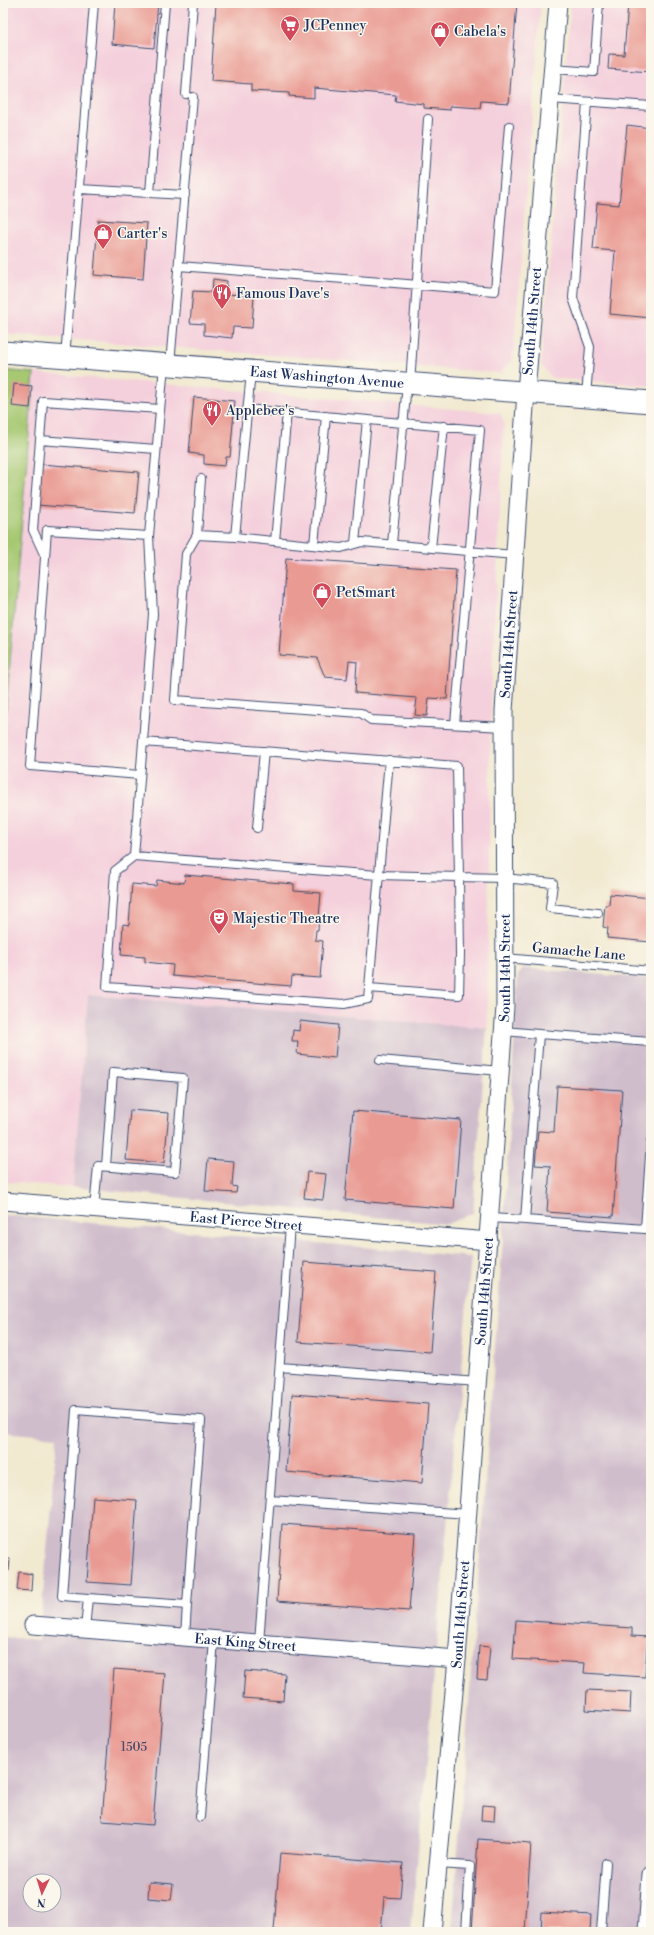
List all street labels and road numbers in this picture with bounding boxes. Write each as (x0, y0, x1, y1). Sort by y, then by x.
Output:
street label: South 14th Street (519, 266, 546, 376)
street label: East Washington Avenue (249, 363, 405, 393)
street label: South 14th Street (497, 589, 522, 699)
street label: South 14th Street (496, 914, 515, 1023)
street label: Gamache Lane (531, 939, 626, 965)
street label: East Pierce Street (189, 1208, 303, 1236)
street label: South 14th Street (472, 1236, 498, 1346)
street label: South 14th Street (448, 1560, 474, 1669)
street label: East King Street (194, 1630, 297, 1656)

